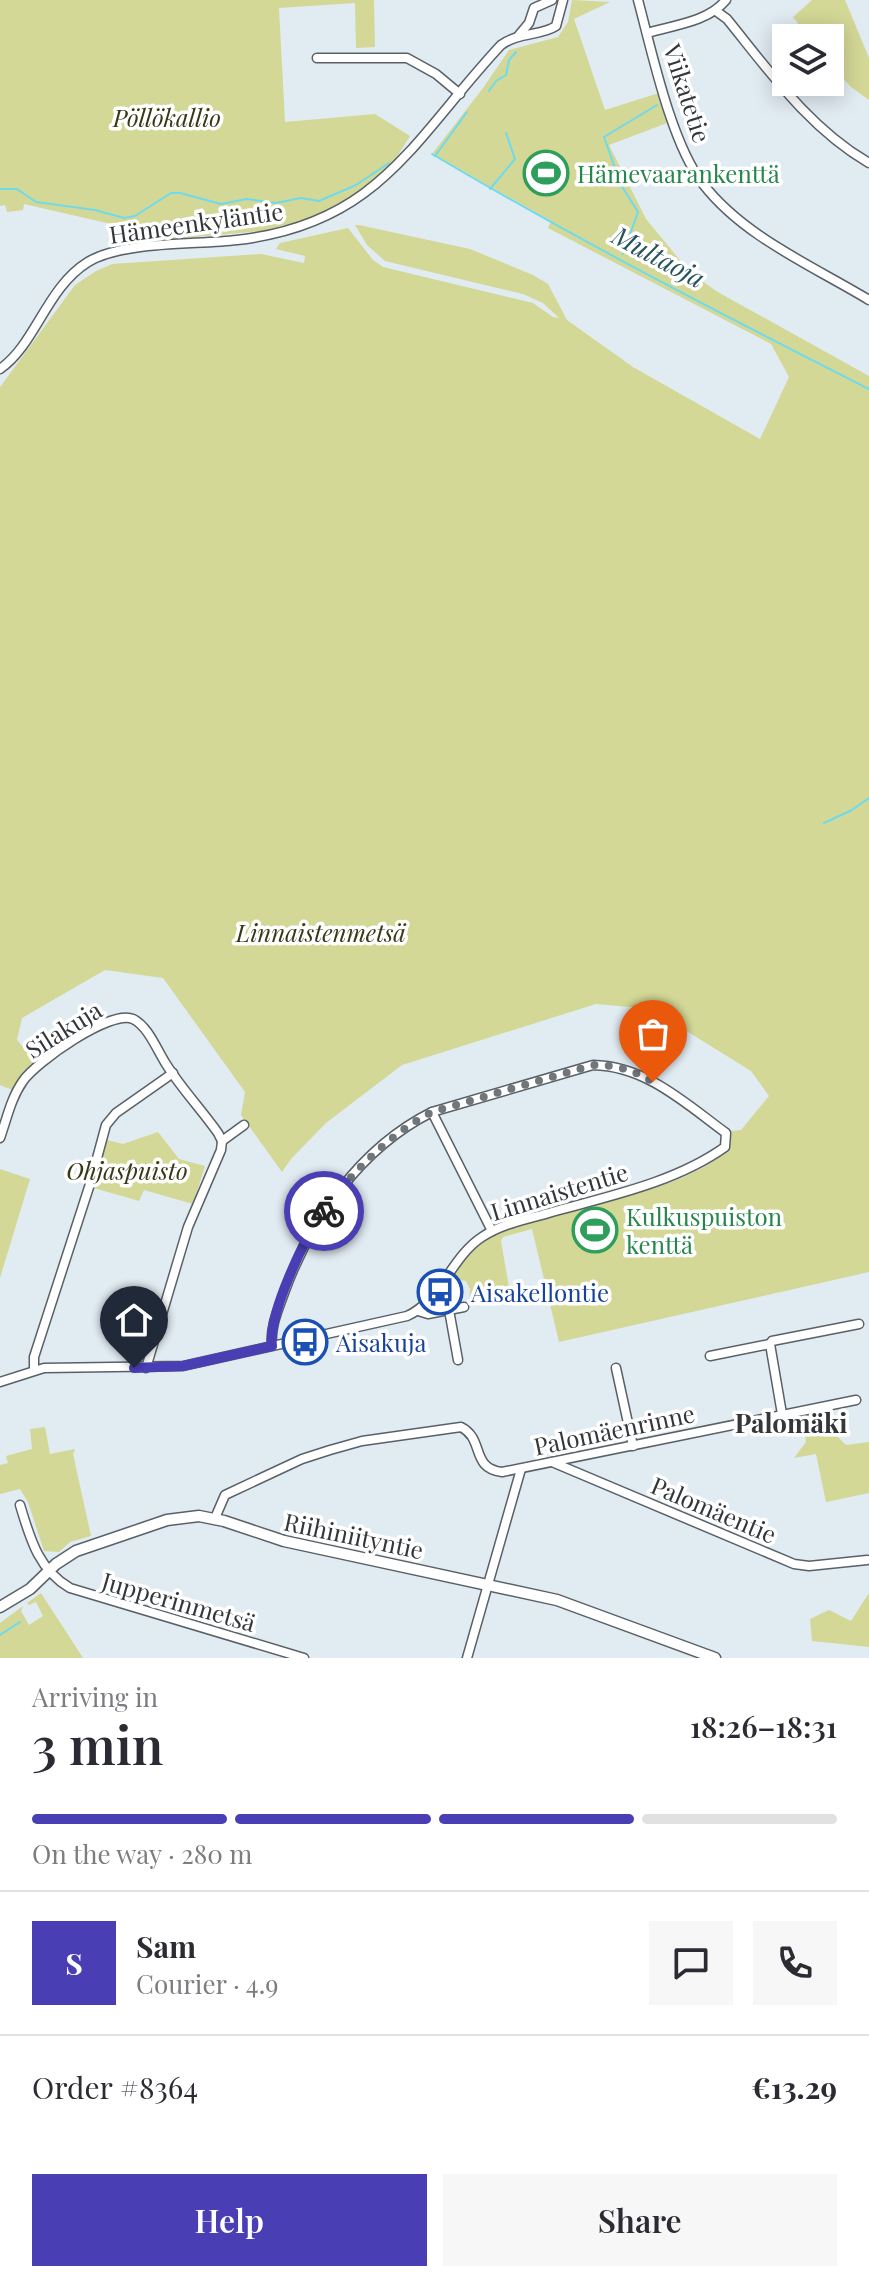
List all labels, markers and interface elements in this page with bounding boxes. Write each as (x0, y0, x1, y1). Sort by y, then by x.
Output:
map controls (772, 24, 844, 96)
button: layers (772, 24, 844, 96)
street label: Viikatetie (657, 39, 719, 146)
park label: Pöllökallio (112, 101, 221, 133)
sports icon: Hämevaarankenttä (522, 149, 570, 197)
place label: Hämevaarankenttä (577, 157, 780, 189)
street label: Hämeenkyläntie (107, 194, 285, 250)
water label: Multaoja (606, 217, 711, 295)
park label: Linnaistenmetsä (235, 916, 406, 948)
street label: Silakuja (19, 993, 107, 1065)
pin (619, 1000, 687, 1082)
icon: bag (631, 1012, 675, 1056)
park label: Ohjaspuisto (66, 1154, 188, 1186)
street label: Linnaistentie (486, 1155, 632, 1227)
courier (284, 1171, 364, 1251)
icon: bike (302, 1189, 346, 1233)
place label: Kulkuspuiston kenttä (626, 1200, 782, 1260)
sports icon: Kulkuspuiston kenttä (571, 1206, 619, 1254)
bus stop icon: Aisakellontie (416, 1268, 464, 1316)
place label: Aisakellontie (470, 1276, 609, 1308)
pin (100, 1286, 168, 1368)
icon: home (112, 1298, 156, 1342)
bus stop icon: Aisakuja (281, 1318, 329, 1366)
place label: Aisakuja (335, 1326, 426, 1358)
street label: Palomäenrinne (531, 1396, 697, 1462)
district label: Palomäki (735, 1405, 847, 1440)
street label: Palomäentie (647, 1468, 781, 1550)
street label: Riihiniityntie (281, 1505, 427, 1565)
street label: Jupperinmetsä (98, 1564, 259, 1638)
text: Arriving in (32, 1679, 158, 1714)
text: 18:26–18:31 (690, 1706, 837, 1746)
text: 3 min (32, 1709, 163, 1778)
text: On the way · 280 m (32, 1836, 252, 1871)
button: chat (649, 1921, 733, 2005)
button: phone (753, 1921, 837, 2005)
text: Sam (136, 1926, 196, 1966)
text: S (65, 1943, 83, 1983)
text: Courier · 4.9 (136, 1966, 278, 2001)
text: Order #8364 (32, 2067, 198, 2107)
text: €13.29 (752, 2067, 837, 2107)
button: Help (32, 2174, 427, 2266)
button: Share (443, 2174, 837, 2266)

